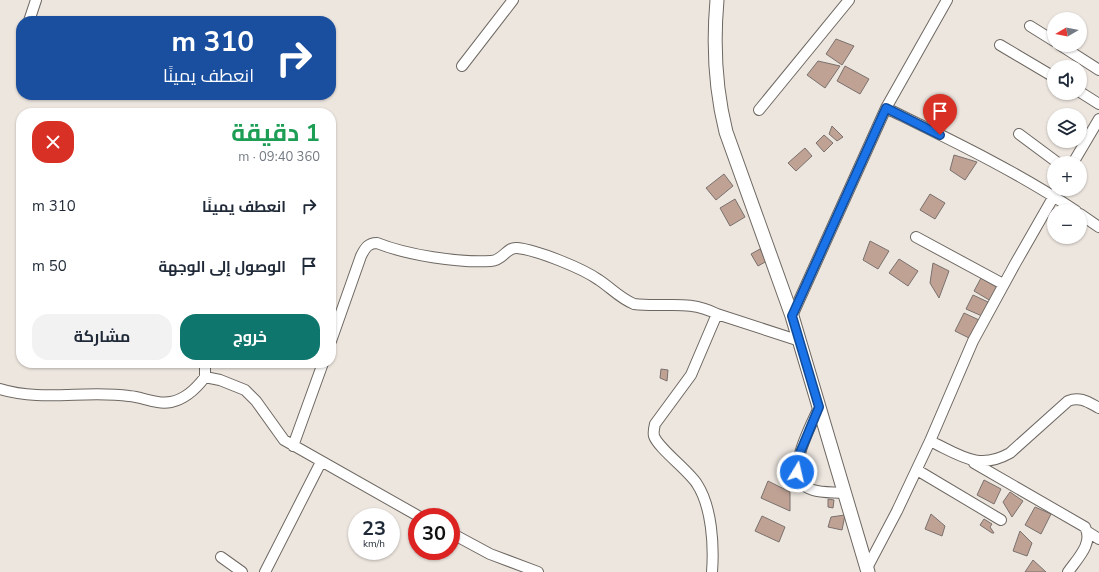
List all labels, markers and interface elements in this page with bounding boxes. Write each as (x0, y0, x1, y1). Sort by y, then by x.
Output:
north arrow (1047, 12, 1087, 52)
map controls (1047, 12, 1087, 244)
text: 310 m (171, 23, 254, 61)
icon: right (268, 32, 320, 84)
button: sound (1047, 60, 1087, 100)
text: انعطف يمينًا (163, 64, 254, 88)
pin (923, 94, 957, 135)
icon: arrive (929, 100, 951, 122)
button: layers (1047, 108, 1087, 148)
text: 1 دقيقة (231, 117, 320, 149)
button: close (32, 121, 74, 163)
text: 360 m · 09:40 (238, 148, 320, 166)
button: + (1047, 156, 1087, 196)
icon: right (298, 195, 320, 217)
text: 310 m (32, 196, 76, 216)
text: انعطف يمينًا (202, 197, 286, 217)
button: − (1047, 204, 1087, 244)
icon: arrive (298, 255, 320, 277)
text: 50 m (32, 256, 67, 276)
text: الوصول إلى الوجهة (158, 257, 286, 277)
button: مشاركة (32, 314, 172, 360)
button: خروج (180, 314, 320, 360)
position arrow (776, 451, 818, 493)
speed limit sign: 30 (408, 508, 460, 560)
text: 23 (362, 515, 386, 542)
text: km/h (363, 537, 385, 551)

